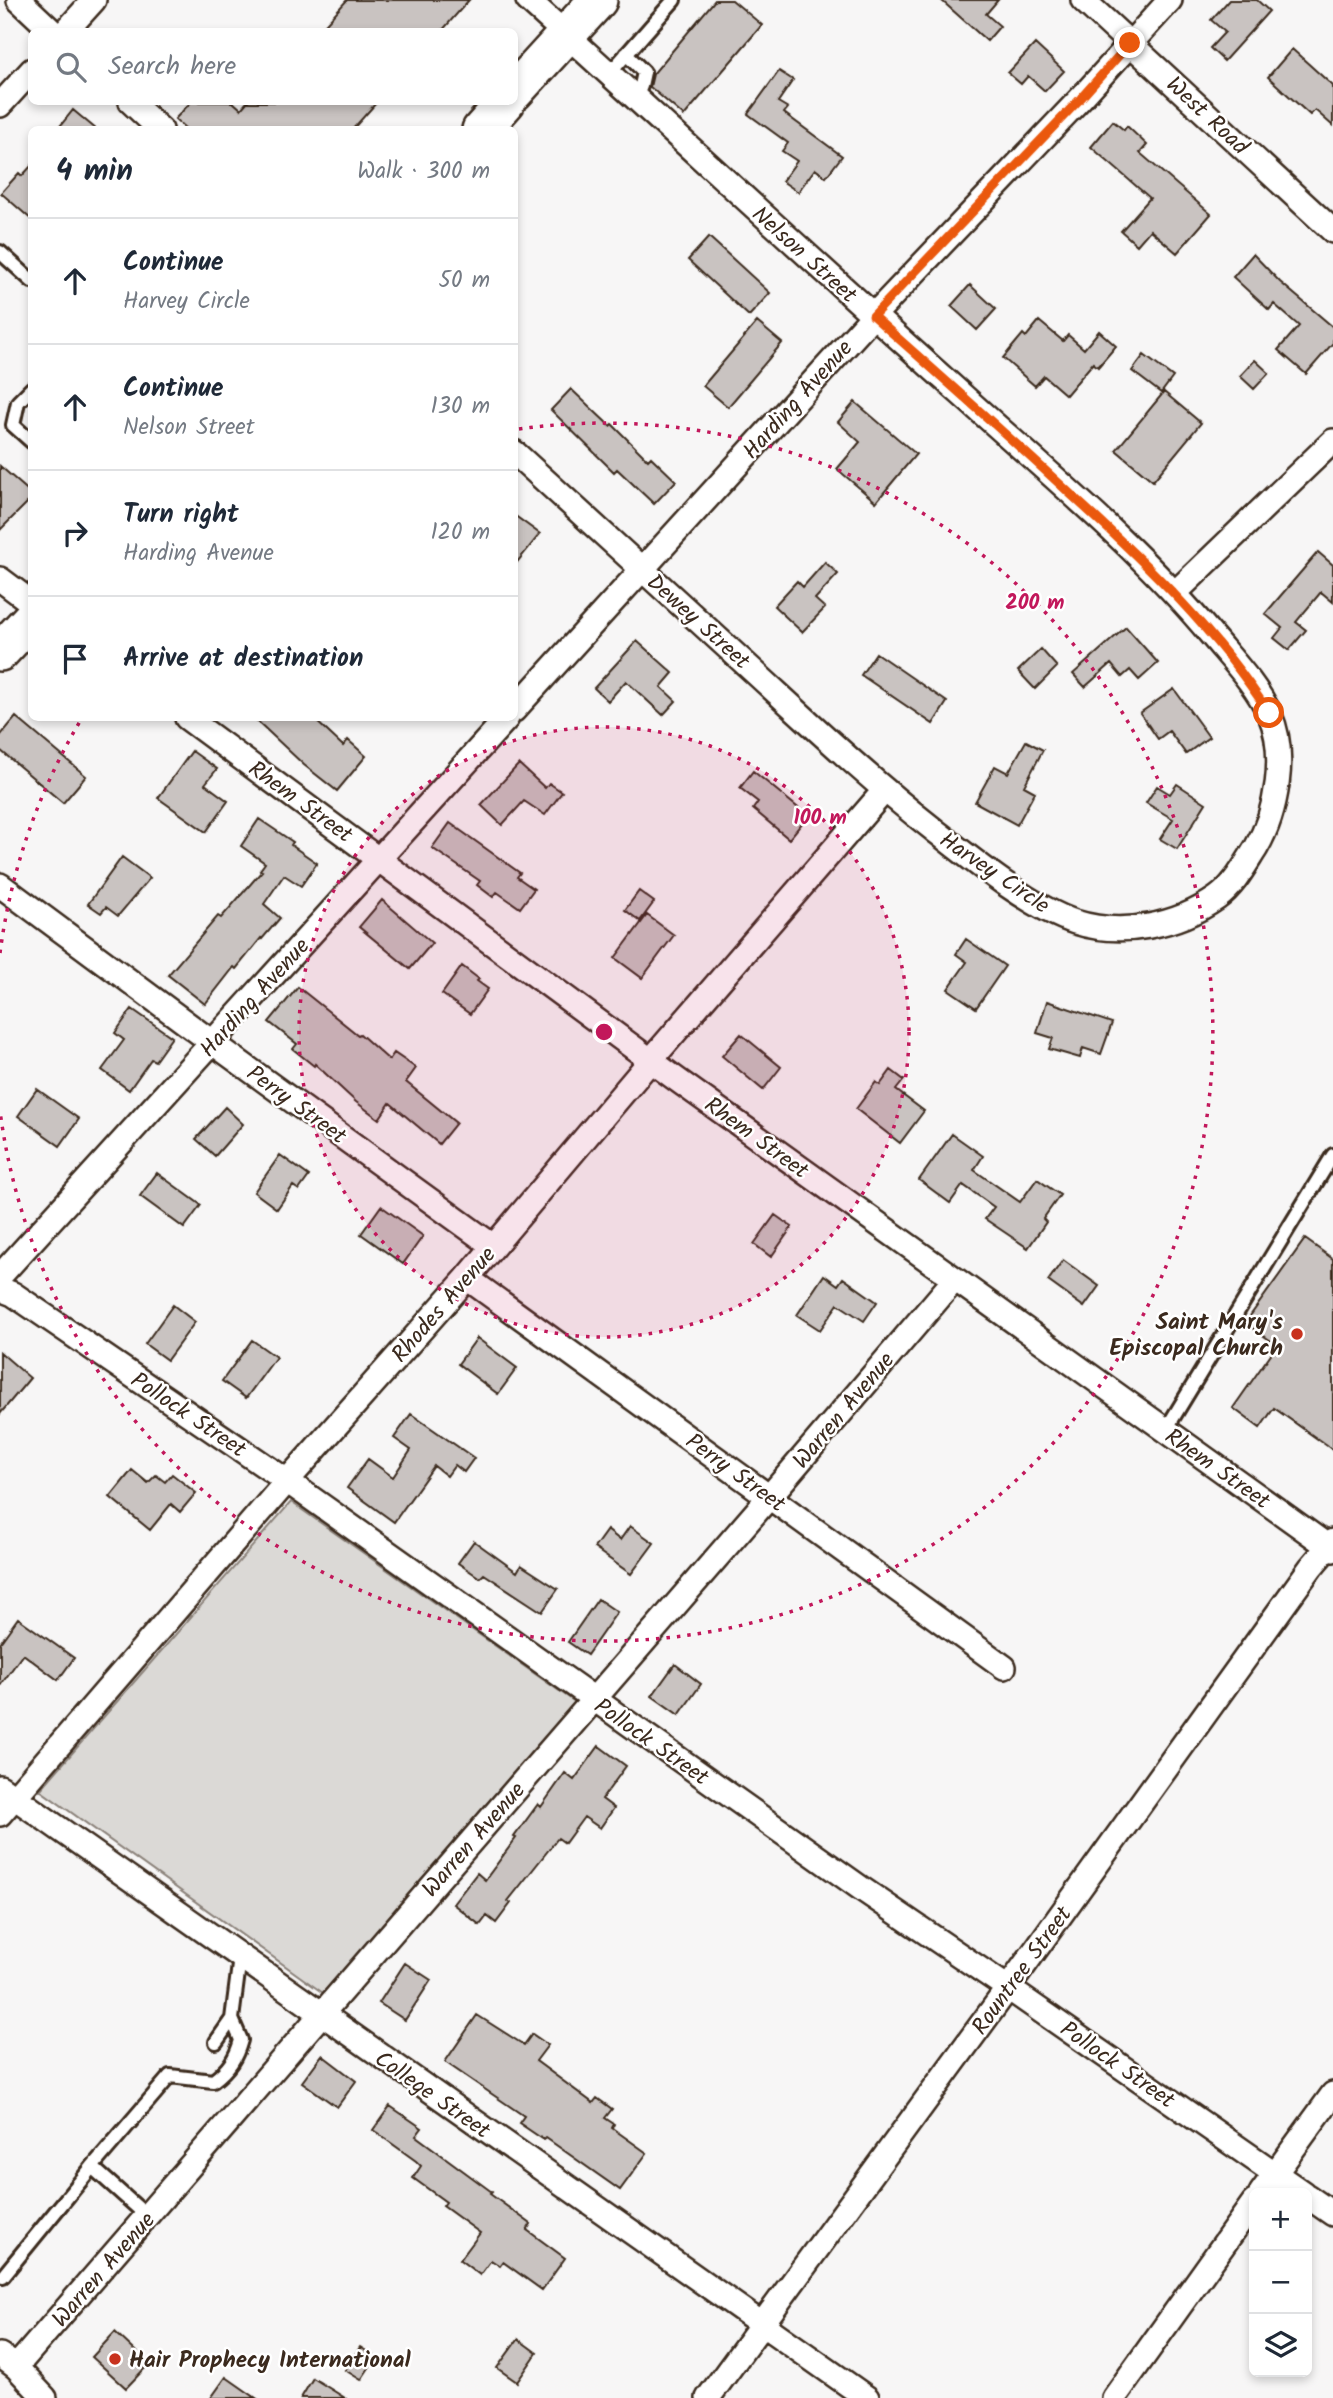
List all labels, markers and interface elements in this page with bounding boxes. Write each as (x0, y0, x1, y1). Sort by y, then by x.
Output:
route end (1114, 27, 1145, 58)
search box (28, 28, 518, 105)
text: Search here (108, 46, 236, 88)
icon: search (52, 48, 90, 86)
street label: West Road (1157, 68, 1257, 165)
text: 4 min (56, 148, 133, 196)
text: Walk · 300 m (357, 154, 490, 190)
street label: Nelson Street (743, 198, 865, 314)
text: Continue (123, 242, 224, 284)
icon: ahead (56, 262, 94, 300)
text: 50 m (439, 263, 490, 299)
text: Harvey Circle (123, 284, 250, 320)
street label: Harding Avenue (735, 332, 862, 468)
text: Continue (123, 368, 224, 410)
icon: ahead (56, 388, 94, 426)
text: 130 m (431, 389, 490, 425)
text: Nelson Street (123, 410, 255, 446)
text: Turn right (123, 494, 239, 536)
icon: right (56, 514, 94, 552)
text: 120 m (430, 515, 490, 551)
text: Harding Avenue (123, 536, 274, 572)
street label: Dewey Street (638, 566, 759, 680)
text: 200 m (1005, 587, 1065, 620)
text: Arrive at destination (123, 638, 363, 680)
icon: arrive (56, 640, 94, 678)
route start (1253, 697, 1284, 728)
street label: Rhem Street (240, 752, 361, 854)
text: 100 m (793, 802, 847, 835)
street label: Harvey Circle (931, 823, 1057, 924)
street label: Harding Avenue (192, 930, 319, 1066)
centre of rings (592, 1020, 616, 1044)
street label: Perry Street (238, 1057, 354, 1155)
street label: Rhem Street (696, 1088, 817, 1190)
street label: Rhodes Avenue (383, 1239, 506, 1372)
place label: Saint Mary's Episcopal Church (1110, 1305, 1283, 1367)
marker: Saint Mary's Episcopal Church (1289, 1326, 1305, 1342)
street label: Warren Avenue (785, 1345, 904, 1478)
street label: Pollock Street (123, 1364, 254, 1468)
street label: Rhem Street (1157, 1420, 1278, 1520)
street label: Perry Street (677, 1425, 793, 1523)
street label: Pollock Street (586, 1690, 717, 1796)
street label: Warren Avenue (414, 1774, 535, 1906)
street label: Rountree Street (963, 1898, 1082, 2043)
street label: Pollock Street (1052, 2013, 1183, 2119)
street label: College Street (366, 2042, 498, 2150)
map controls (1249, 2188, 1312, 2377)
button: + (1249, 2188, 1312, 2251)
street label: Warren Avenue (44, 2204, 165, 2336)
button: − (1249, 2251, 1312, 2314)
button: layers (1249, 2314, 1312, 2377)
place label: Hair Prophecy International (129, 2343, 411, 2379)
marker: Hair Prophecy International (107, 2351, 123, 2367)

